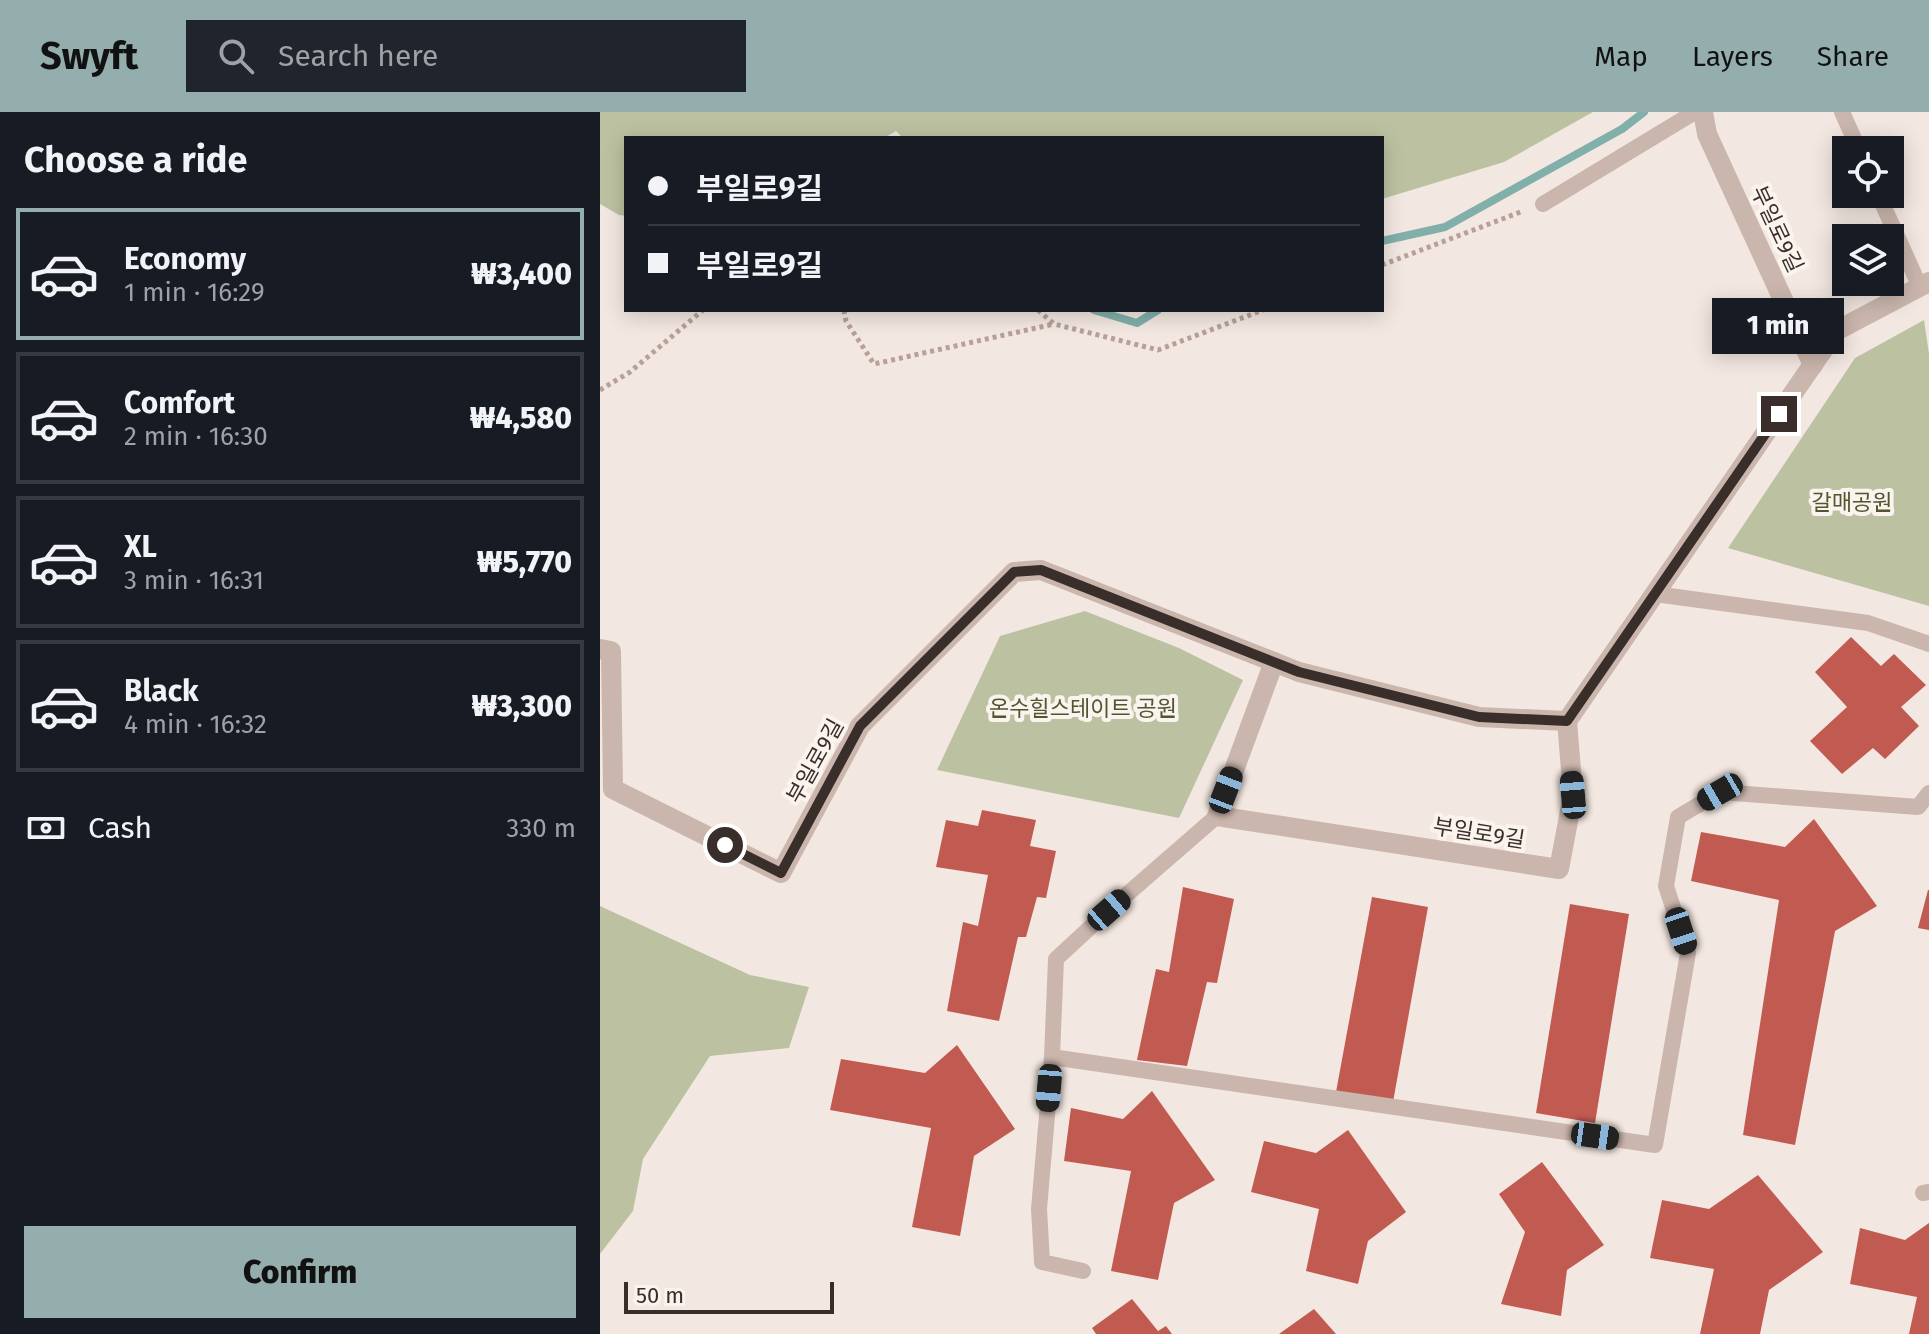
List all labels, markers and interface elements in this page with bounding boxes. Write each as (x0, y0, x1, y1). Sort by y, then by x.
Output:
search box (186, 20, 746, 92)
text: Swyft (40, 33, 138, 79)
icon: search (214, 34, 258, 78)
text: Search here (278, 38, 438, 74)
text: Map (1594, 40, 1648, 73)
text: Layers (1692, 40, 1773, 73)
text: Share (1817, 40, 1889, 73)
map controls (1832, 136, 1904, 296)
button: locate (1832, 136, 1904, 208)
text: Choose a ride (24, 138, 247, 182)
text: 부일로9길 (696, 171, 823, 207)
street label: 부일로9길 (1745, 181, 1809, 277)
button: layers (1832, 224, 1904, 296)
icon: car (28, 238, 100, 310)
text: Economy (124, 241, 246, 277)
text: 부일로9길 (696, 248, 823, 284)
text: ₩3,400 (471, 256, 572, 292)
text: 1 min · 16:29 (124, 277, 265, 308)
callout: 1 min (1713, 298, 1845, 354)
text: 1 min (1747, 310, 1809, 341)
icon: car (28, 382, 100, 454)
text: Comfort (124, 385, 235, 421)
route end (1761, 396, 1797, 432)
text: ₩4,580 (470, 400, 572, 436)
text: 2 min · 16:30 (124, 421, 268, 452)
park label: 갈매공원 (1812, 489, 1892, 516)
icon: car (28, 526, 100, 598)
text: XL (124, 529, 157, 565)
text: ₩5,770 (477, 544, 572, 580)
text: 3 min · 16:31 (124, 565, 264, 596)
icon: car (28, 670, 100, 742)
text: Black (124, 673, 199, 709)
text: ₩3,300 (471, 688, 572, 724)
park label: 온수힐스테이트 공원 (989, 695, 1177, 722)
text: 4 min · 16:32 (124, 709, 267, 740)
street label: 부일로9길 (781, 714, 849, 808)
car (1206, 763, 1246, 817)
car (1559, 770, 1587, 820)
car (1693, 770, 1747, 814)
icon: cash (24, 806, 68, 850)
text: Cash (88, 810, 152, 846)
street label: 부일로9길 (1431, 812, 1527, 854)
text: 330 m (506, 813, 576, 844)
route start (707, 827, 743, 863)
car (1083, 885, 1135, 935)
car (1662, 904, 1700, 958)
car (1035, 1063, 1063, 1113)
car (1570, 1121, 1620, 1151)
button: Confirm (24, 1226, 576, 1318)
scale bar (624, 1278, 834, 1314)
text: 50 m (636, 1282, 684, 1309)

